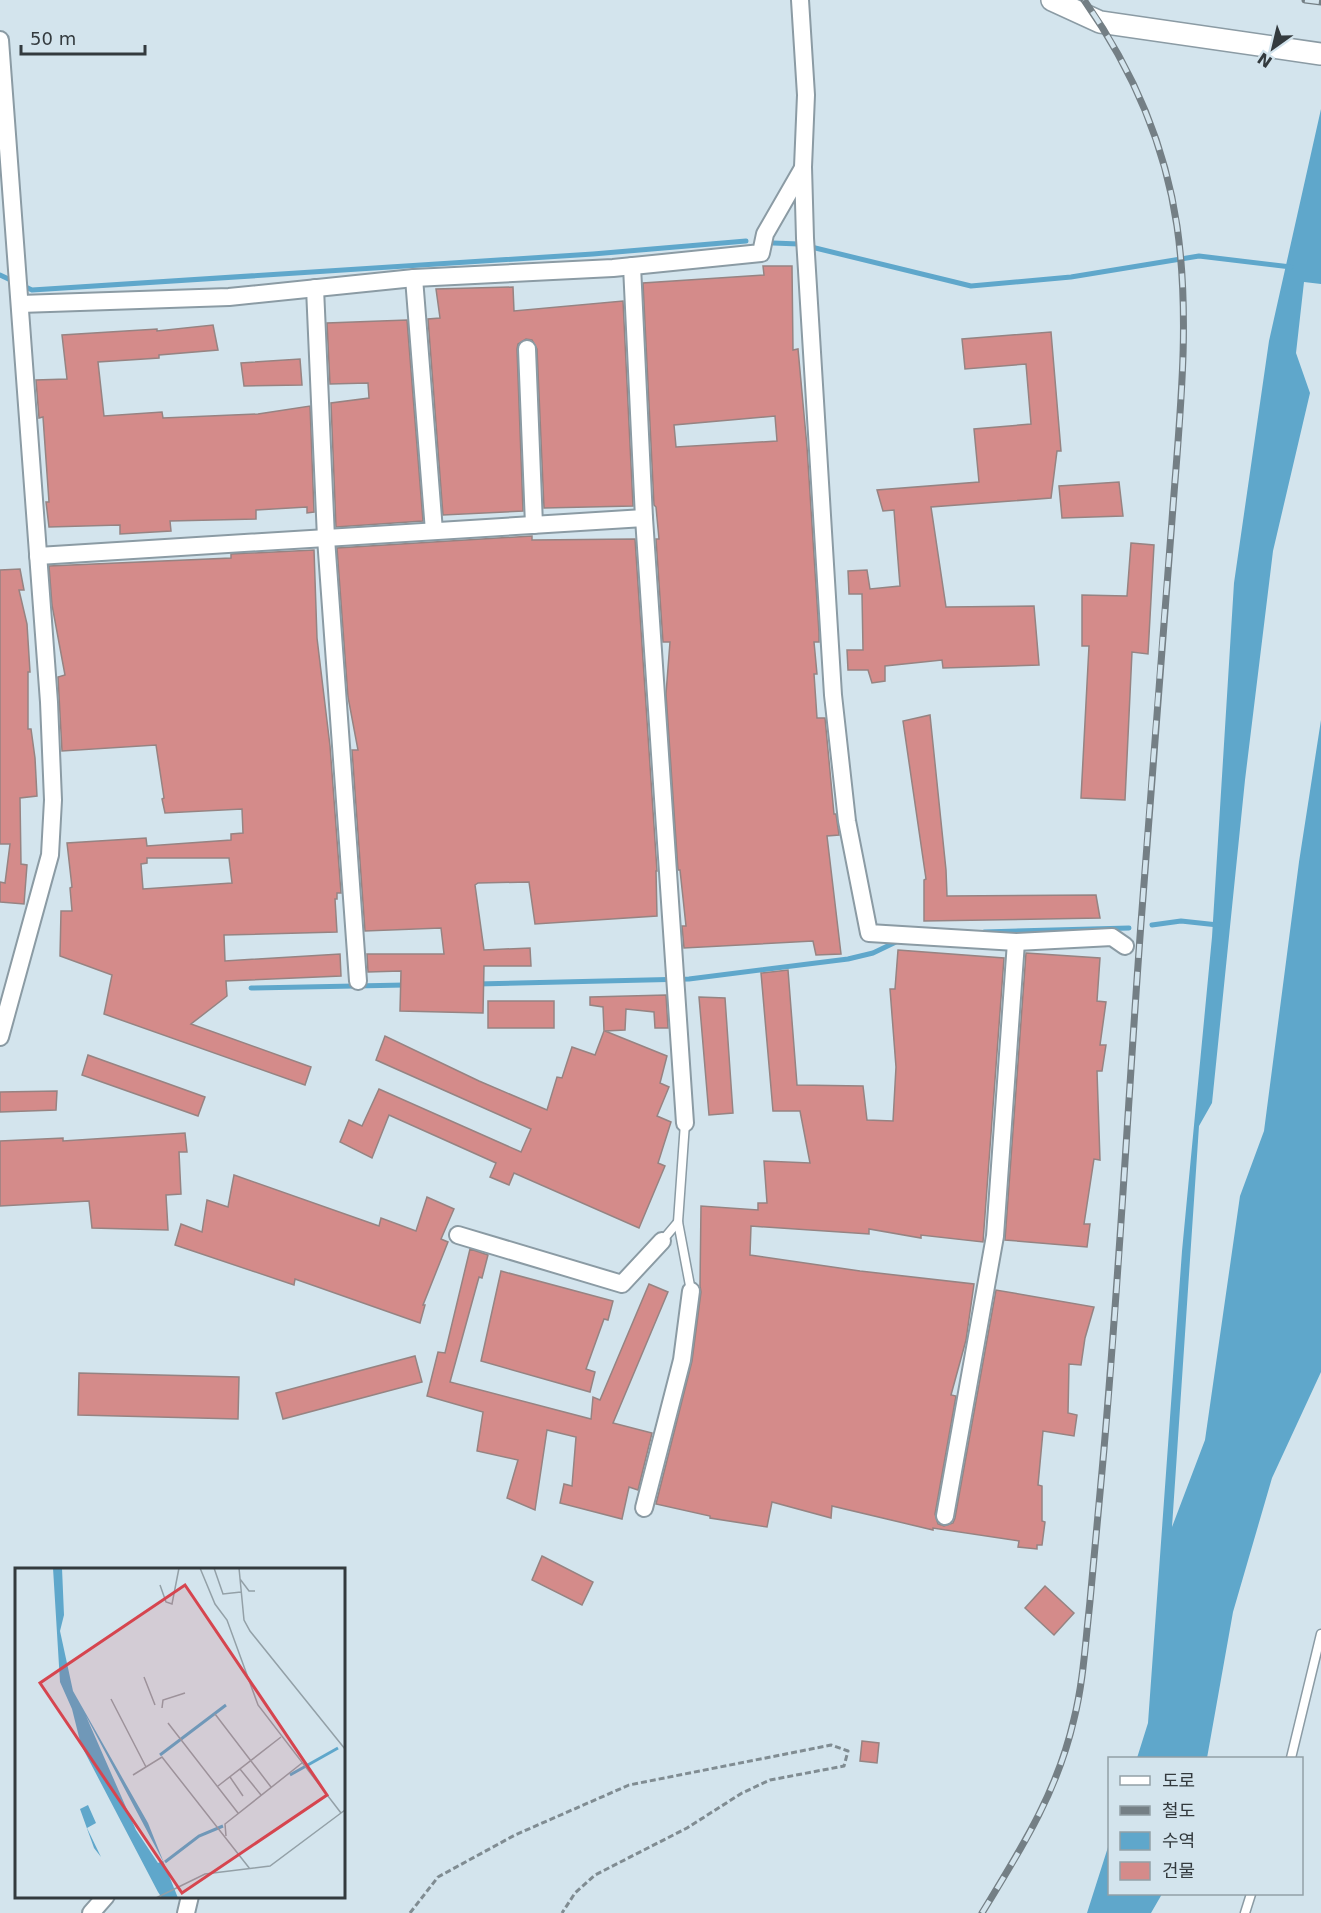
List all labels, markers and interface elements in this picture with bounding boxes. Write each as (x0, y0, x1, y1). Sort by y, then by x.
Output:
scale bar (21, 18, 146, 56)
north arrow (1243, 18, 1303, 78)
text: 50 m (30, 28, 76, 49)
text: N (1254, 48, 1276, 72)
inset map (15, 1568, 345, 1898)
legend (1108, 1757, 1303, 1895)
text: 도로 (1162, 1770, 1195, 1791)
text: 철도 (1162, 1800, 1195, 1821)
text: 수역 (1162, 1830, 1195, 1851)
text: 건물 (1162, 1860, 1195, 1881)

